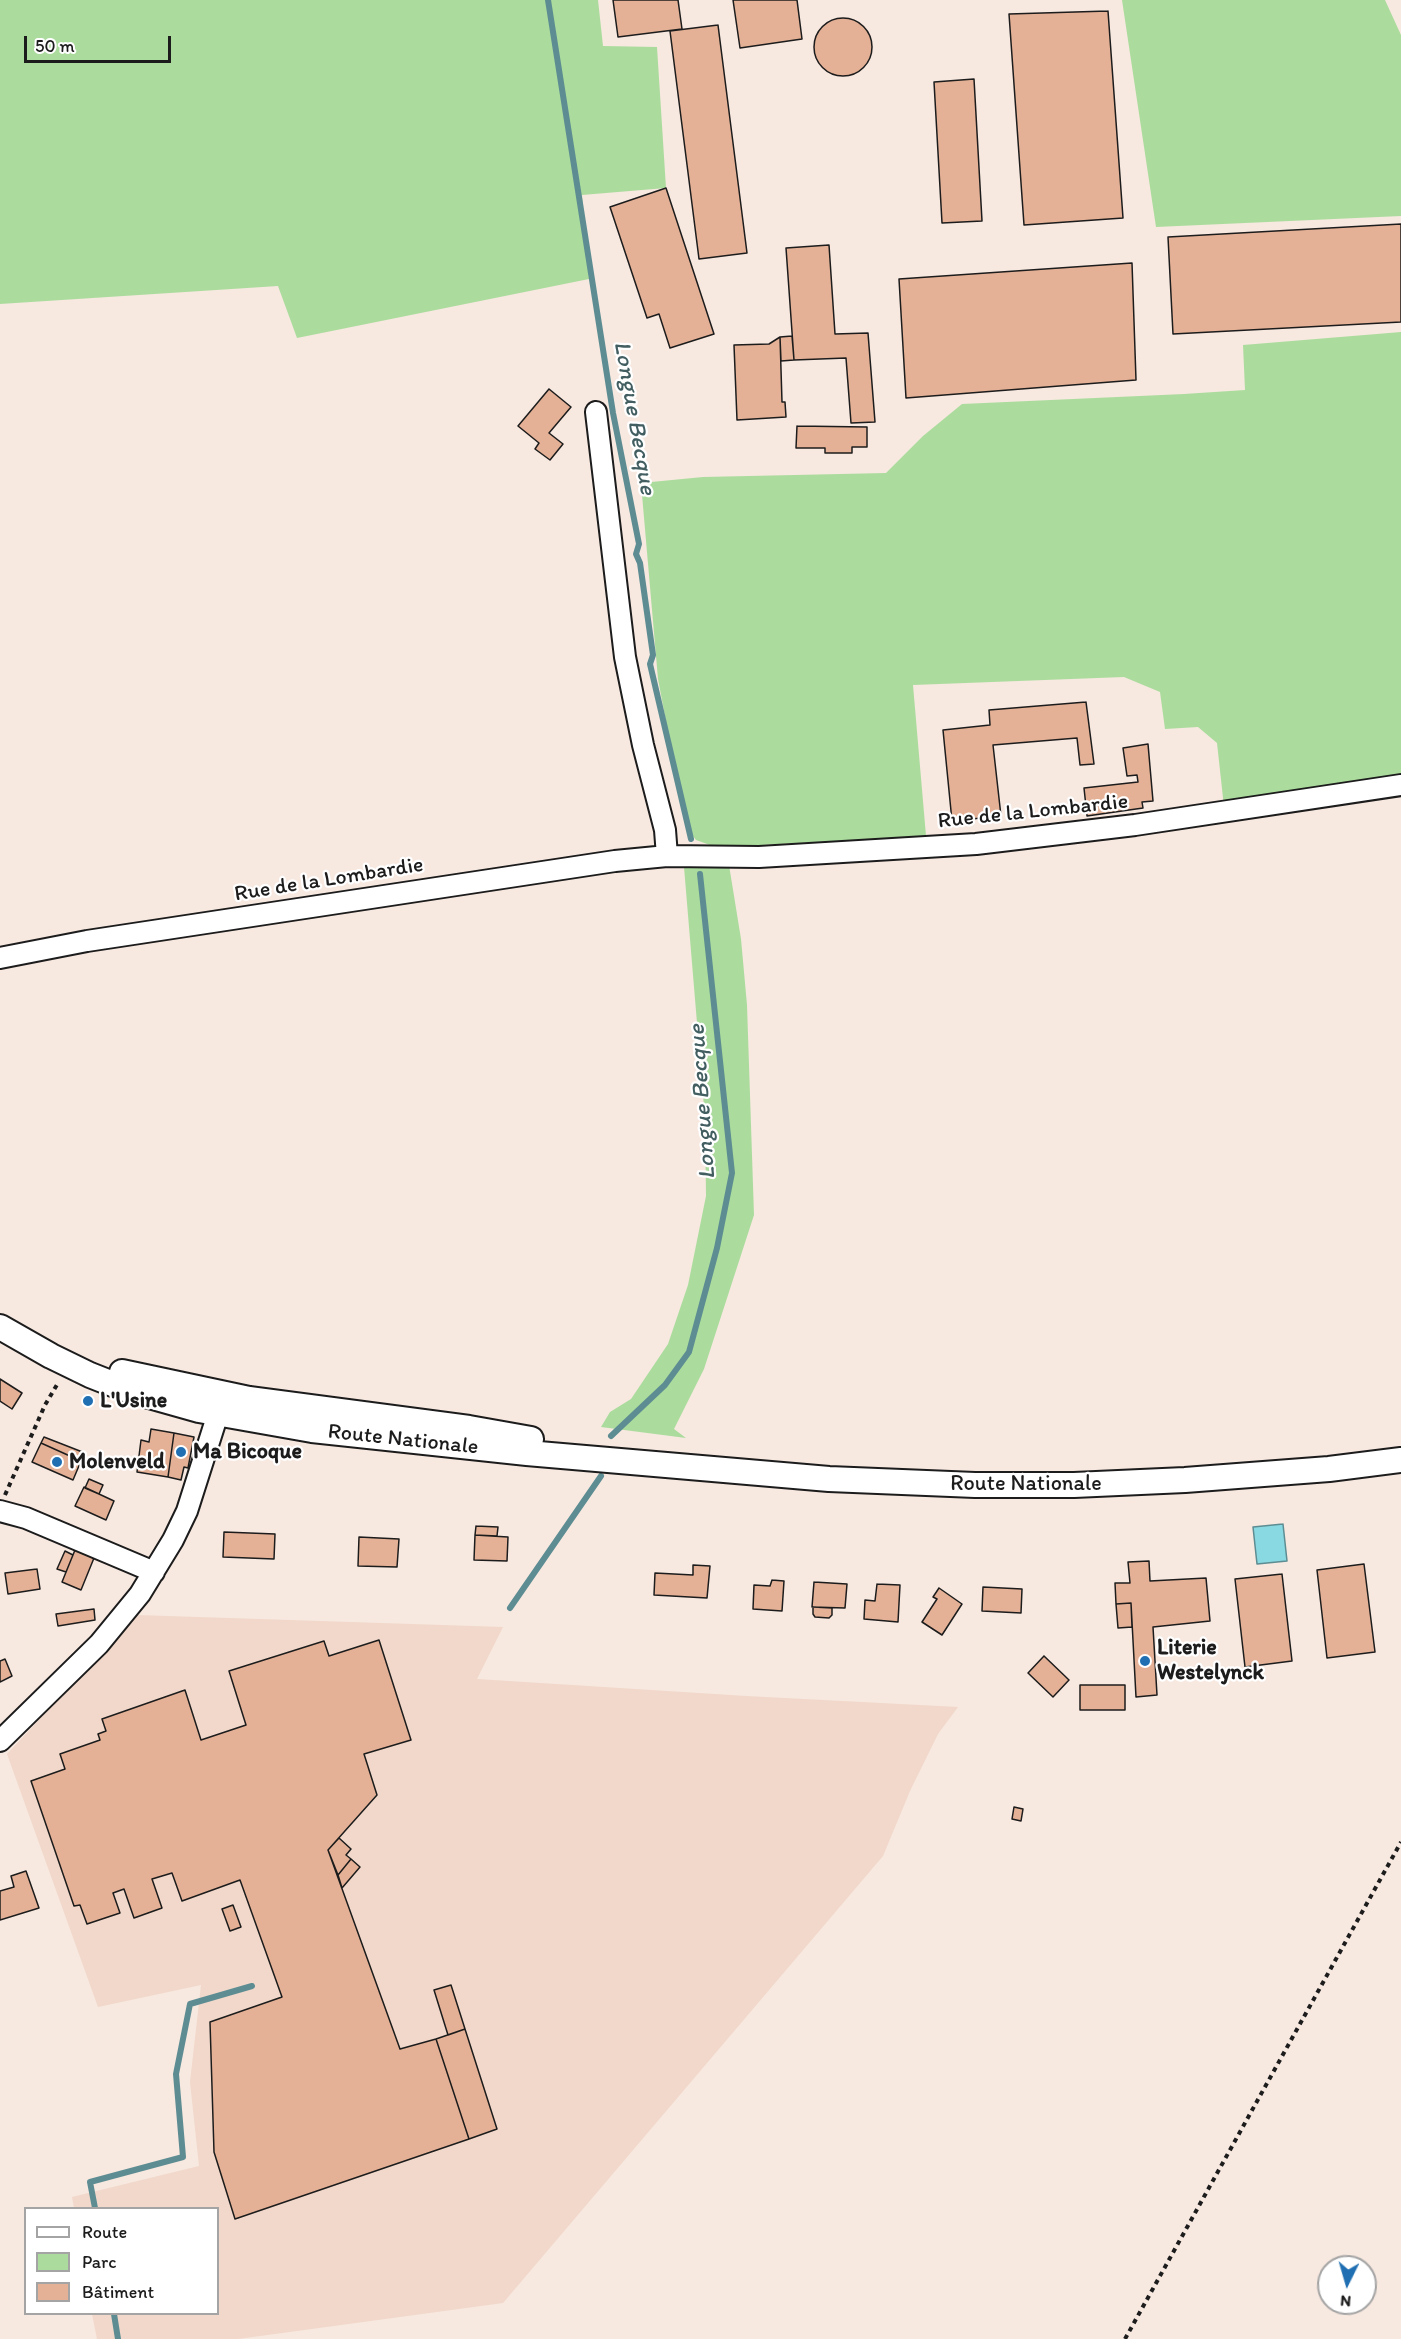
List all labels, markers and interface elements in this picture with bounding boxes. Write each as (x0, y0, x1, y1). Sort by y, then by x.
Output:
scale bar (27, 24, 174, 62)
text: 50 m (35, 35, 75, 57)
water label: Longue Becque (606, 339, 662, 497)
street label: Rue de la Lombardie (937, 789, 1129, 835)
street label: Rue de la Lombardie (233, 852, 425, 908)
water label: Longue Becque (683, 1023, 723, 1181)
place label: L'Usine (100, 1388, 167, 1414)
marker: L'Usine (81, 1394, 95, 1408)
street label: Route Nationale (326, 1419, 480, 1461)
place label: Ma Bicoque (193, 1439, 302, 1465)
marker: Ma Bicoque (174, 1445, 188, 1459)
place label: Molenveld (69, 1449, 165, 1475)
marker: Molenveld (50, 1455, 64, 1469)
street label: Route Nationale (950, 1471, 1102, 1497)
place label: Literie Westelynck (1157, 1635, 1264, 1687)
marker: Literie Westelynck (1138, 1654, 1152, 1668)
legend (24, 2207, 219, 2315)
text: Route (82, 2221, 127, 2243)
text: Parc (82, 2251, 116, 2273)
north arrow (1317, 2255, 1377, 2315)
text: Bâtiment (82, 2281, 154, 2303)
text: N (1339, 2292, 1352, 2311)

